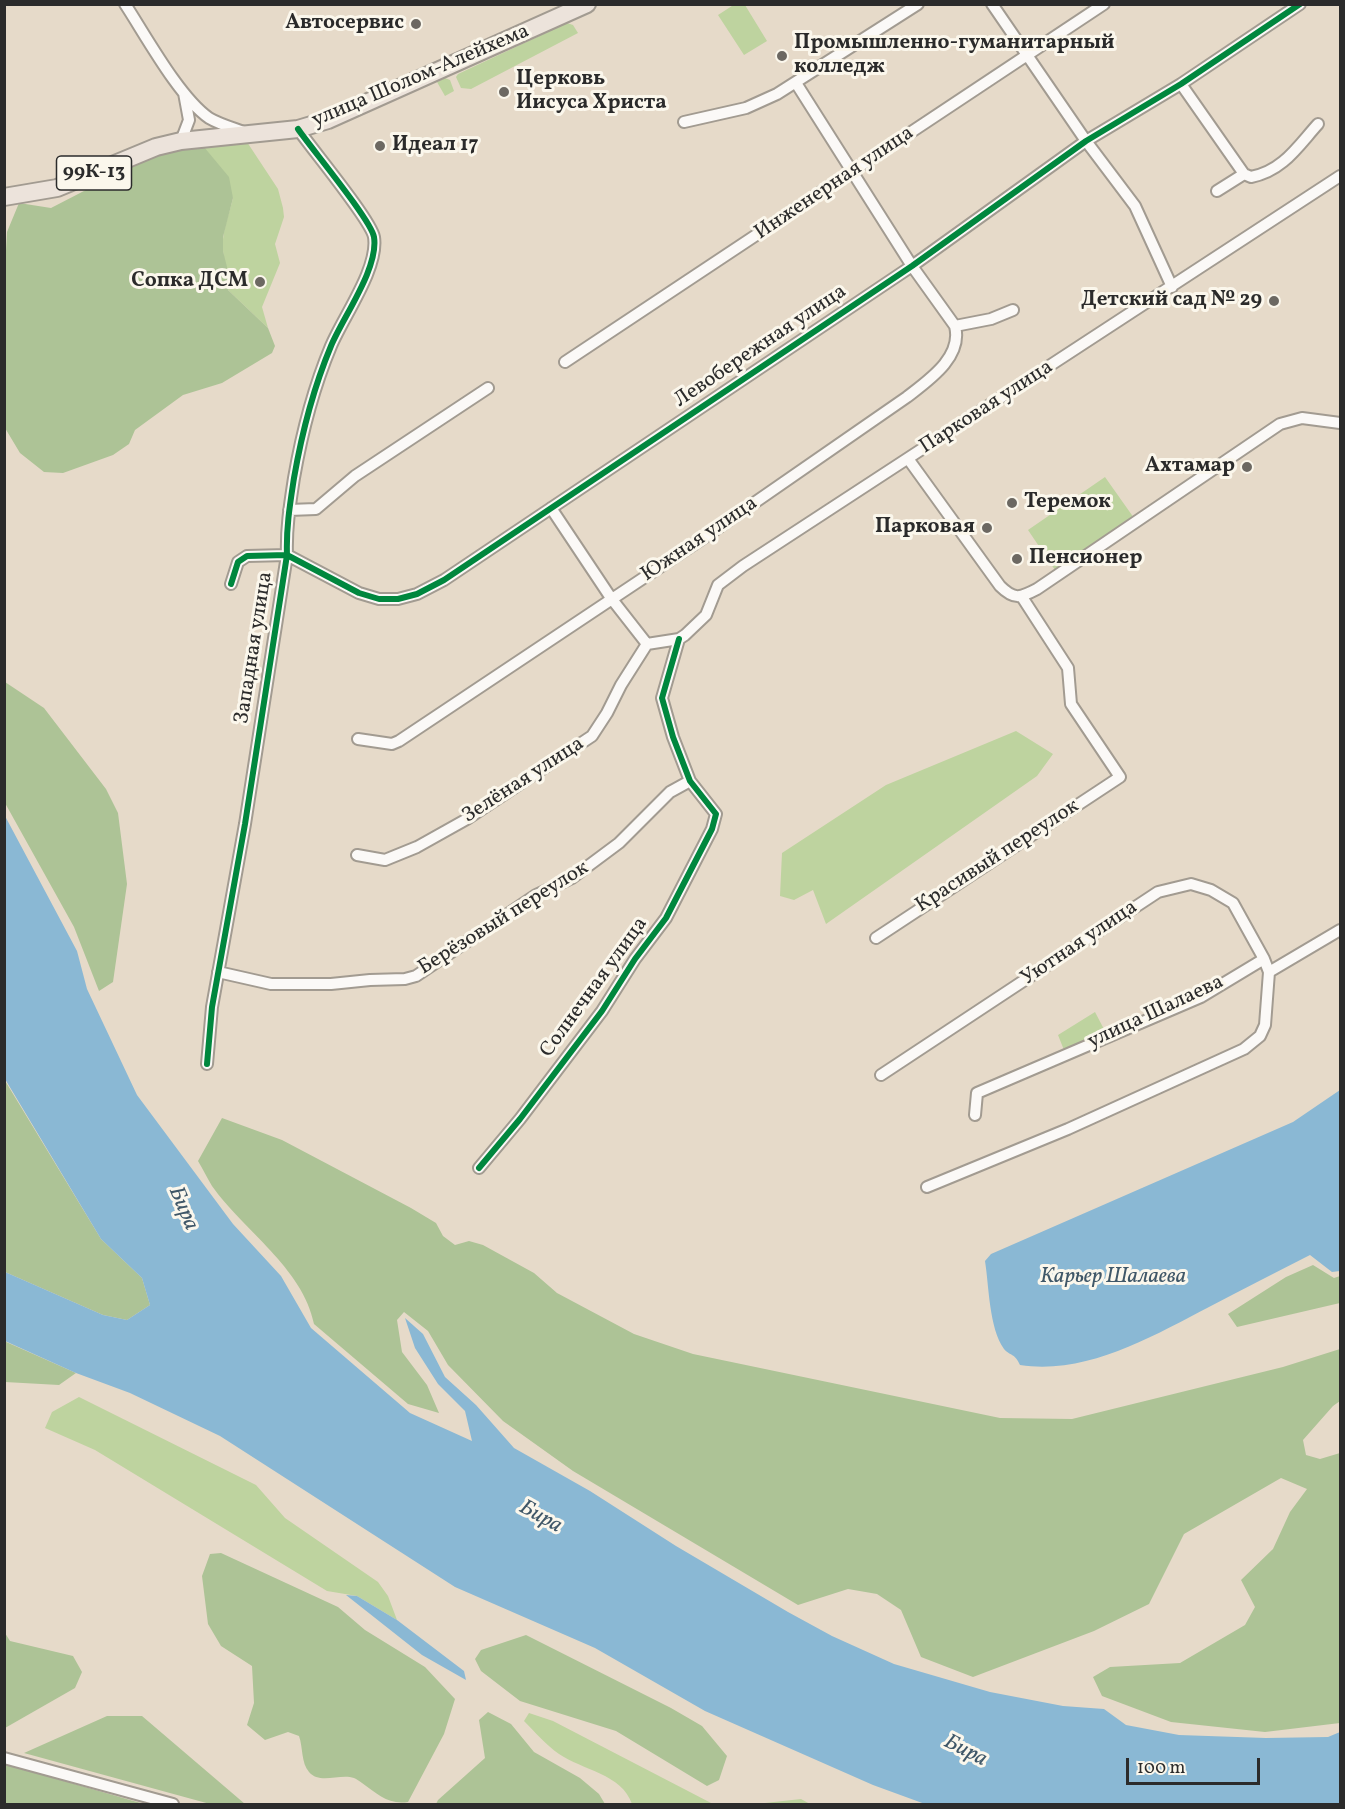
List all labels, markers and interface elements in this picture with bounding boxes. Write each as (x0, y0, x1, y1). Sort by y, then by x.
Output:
place label: Автосервис (285, 11, 404, 37)
marker: Автосервис (409, 17, 423, 31)
street label: улица Шолом-Алейхема (309, 20, 533, 134)
place label: Промышленно-гуманитарный колледж (794, 31, 1114, 81)
marker: Промышленно-гуманитарный колледж (775, 49, 789, 63)
place label: Церковь Иисуса Христа (516, 67, 667, 117)
marker: Церковь Иисуса Христа (497, 85, 511, 99)
street label: Инженерная улица (751, 121, 919, 247)
place label: Идеал 17 (392, 133, 478, 159)
marker: Идеал 17 (373, 139, 387, 153)
road number: 99К-13 (56, 156, 132, 190)
place label: Сопка ДСМ (131, 269, 248, 295)
marker: Сопка ДСМ (253, 275, 267, 289)
street label: Левобережная улица (670, 280, 852, 414)
place label: Детский сад № 29 (1081, 288, 1262, 314)
marker: Детский сад № 29 (1267, 294, 1281, 308)
street label: Парковая улица (915, 355, 1059, 461)
place label: Ахтамар (1145, 454, 1235, 480)
marker: Ахтамар (1240, 460, 1254, 474)
place label: Теремок (1024, 490, 1111, 516)
street label: Южная улица (637, 492, 763, 588)
marker: Теремок (1005, 496, 1019, 510)
place label: Парковая (875, 515, 975, 541)
marker: Парковая (980, 521, 994, 535)
place label: Пенсионер (1029, 546, 1142, 572)
marker: Пенсионер (1010, 552, 1024, 566)
street label: Западная улица (231, 570, 279, 726)
street label: Зелёная улица (458, 732, 590, 830)
street label: Красивый переулок (912, 795, 1084, 919)
street label: Берёзовый переулок (414, 856, 594, 982)
street label: Уютная улица (1017, 896, 1143, 992)
street label: Солнечная улица (536, 913, 654, 1063)
street label: улица Шалаева (1084, 970, 1228, 1056)
water label: Бира (161, 1183, 203, 1235)
water label: Карьер Шалаева (1040, 1265, 1186, 1291)
water label: Бира (514, 1496, 566, 1540)
water label: Бира (939, 1730, 991, 1774)
scale bar (1129, 1746, 1262, 1784)
text: 100 m (1137, 1756, 1186, 1781)

